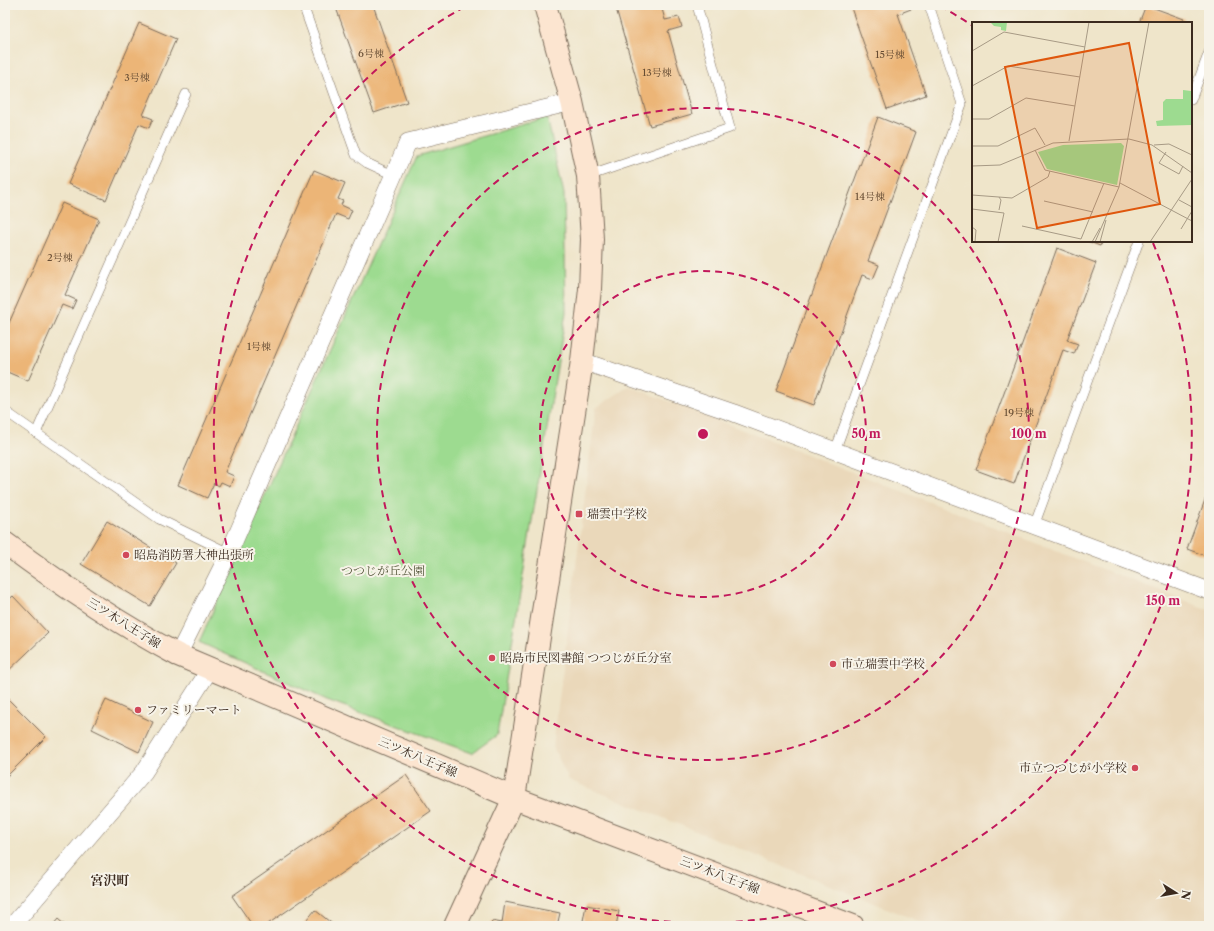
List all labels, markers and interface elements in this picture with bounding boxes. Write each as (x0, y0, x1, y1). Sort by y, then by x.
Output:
inset map (972, 22, 1192, 242)
house number: 6号棟 (358, 47, 384, 60)
house number: 15号棟 (875, 48, 905, 61)
house number: 13号棟 (642, 66, 672, 79)
house number: 3号棟 (124, 71, 150, 84)
house number: 14号棟 (855, 190, 885, 203)
house number: 2号棟 (47, 251, 73, 264)
house number: 1号棟 (247, 340, 271, 353)
house number: 19号棟 (1004, 406, 1034, 419)
text: 50 m (851, 426, 881, 441)
text: 100 m (1011, 426, 1047, 441)
centre of rings (696, 427, 710, 441)
place label: 瑞雲中学校 (587, 506, 647, 521)
marker: 瑞雲中学校 (574, 509, 584, 519)
place label: 昭島消防署大神出張所 (134, 547, 254, 562)
marker: 昭島消防署大神出張所 (121, 550, 131, 560)
park label: つつじが丘公園 (341, 563, 425, 578)
text: 150 m (1146, 593, 1180, 608)
street label: 三ツ木八王子線 (85, 594, 164, 651)
place label: 昭島市民図書館 つつじが丘分室 (500, 650, 671, 665)
marker: 昭島市民図書館 つつじが丘分室 (487, 653, 497, 663)
place label: 市立瑞雲中学校 (841, 656, 925, 671)
marker: 市立瑞雲中学校 (828, 659, 838, 669)
place label: ファミリーマート (146, 702, 242, 717)
marker: ファミリーマート (133, 705, 143, 715)
street label: 三ツ木八王子線 (377, 733, 460, 780)
place label: 市立つつじが小学校 (1019, 760, 1127, 775)
marker: 市立つつじが小学校 (1130, 763, 1140, 773)
street label: 三ツ木八王子線 (678, 852, 762, 897)
district label: 宮沢町 (90, 872, 130, 888)
north arrow (1156, 873, 1196, 913)
text: N (1178, 889, 1194, 901)

